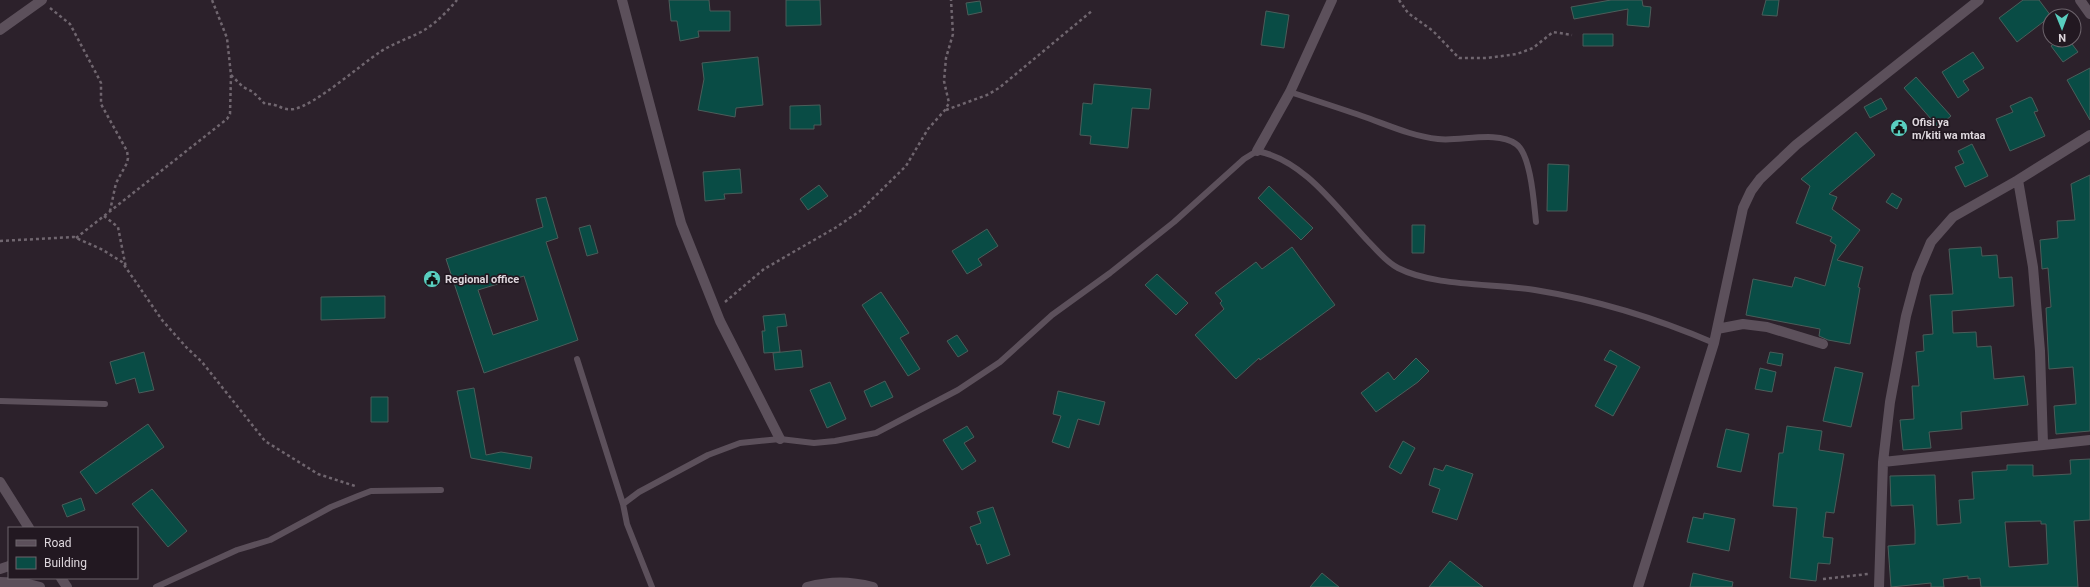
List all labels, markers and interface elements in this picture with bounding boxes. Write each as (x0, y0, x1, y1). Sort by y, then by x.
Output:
north arrow (2042, 8, 2082, 48)
text: N (2058, 31, 2066, 44)
place label: Ofisi ya m/kiti wa mtaa (1912, 116, 1986, 142)
public building icon: Ofisi ya m/kiti wa mtaa (1889, 118, 1909, 138)
public building icon: Regional office (422, 269, 442, 289)
place label: Regional office (445, 273, 519, 286)
legend (8, 527, 138, 579)
text: Road (44, 536, 72, 550)
text: Building (44, 556, 87, 570)

